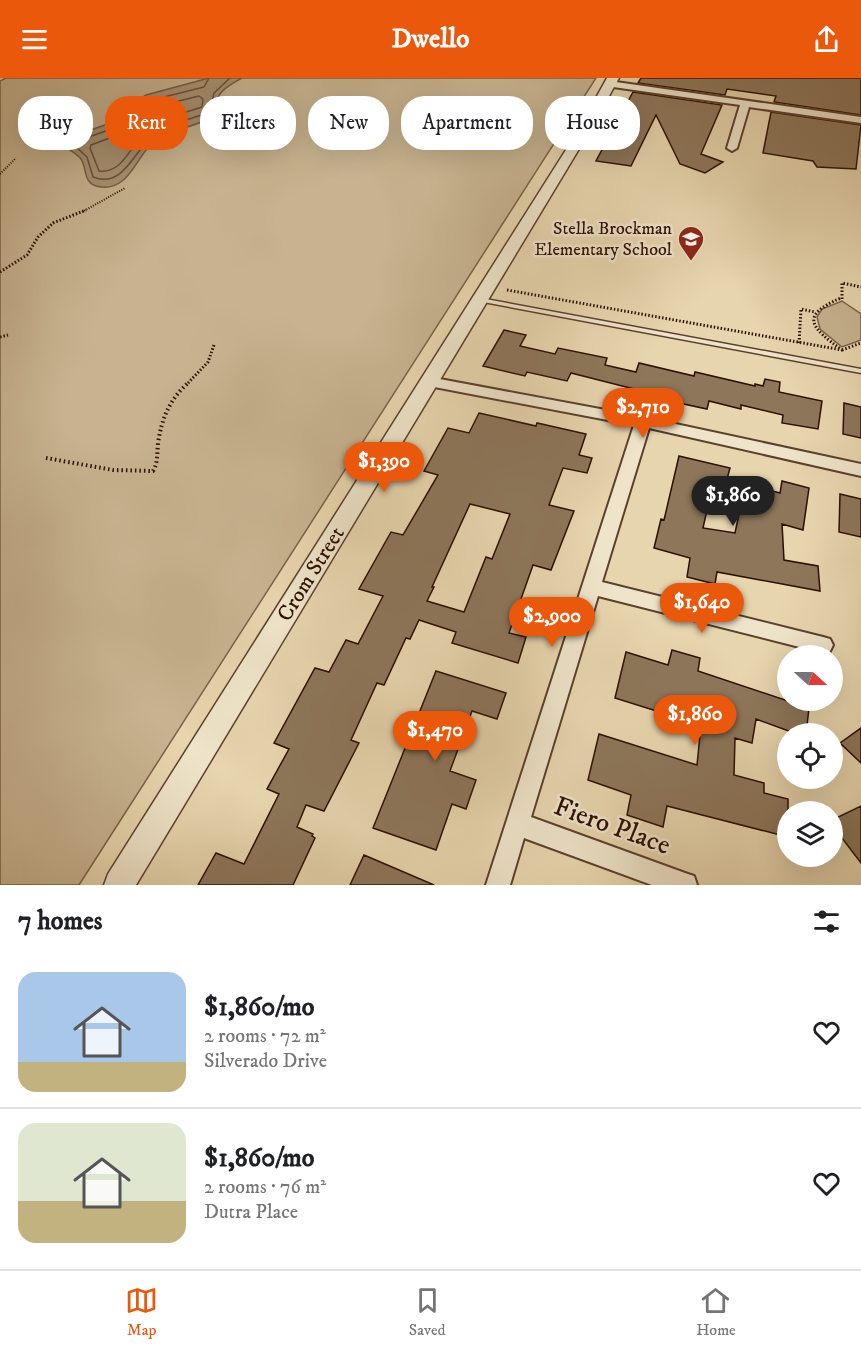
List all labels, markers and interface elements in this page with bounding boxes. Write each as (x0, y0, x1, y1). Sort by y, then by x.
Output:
text: Dwello (392, 22, 469, 56)
icon: menu (18, 23, 51, 56)
icon: share (810, 23, 843, 56)
chip: Buy (18, 96, 93, 150)
chip: Rent (105, 96, 188, 150)
chip: Filters (200, 96, 296, 150)
chip: New (308, 96, 389, 150)
chip: Apartment (401, 96, 533, 150)
chip: House (545, 96, 640, 150)
place label: Stella Brockman Elementary School (534, 218, 673, 261)
school or university icon: Stella Brockman Elementary School (676, 224, 706, 262)
pin: $2,710 (594, 388, 692, 439)
text: $2,710 (616, 395, 670, 420)
pin: $1,390 (335, 442, 433, 493)
text: $1,390 (358, 449, 410, 474)
pin: $1,860 (684, 476, 782, 527)
text: $1,860 (706, 483, 760, 508)
street label: Crom Street (271, 522, 351, 626)
pin: $1,640 (653, 583, 751, 634)
text: $1,640 (674, 590, 730, 615)
pin: $2,900 (503, 597, 601, 648)
text: $2,900 (523, 604, 581, 629)
north arrow (777, 645, 843, 711)
map controls (777, 645, 843, 867)
pin: $1,860 (646, 695, 744, 746)
text: $1,860 (668, 702, 722, 727)
pin: $1,470 (386, 711, 484, 762)
text: $1,470 (407, 718, 463, 743)
button: locate (777, 723, 843, 789)
street label: Fiero Place (549, 789, 675, 863)
button: layers (777, 801, 843, 867)
text: 7 homes (18, 905, 102, 938)
icon: filters (810, 905, 843, 938)
text: $1,860/mo (204, 991, 314, 1024)
icon: home (66, 996, 138, 1068)
icon: heart (810, 1016, 843, 1049)
text: 2 rooms · 72 m² (204, 1024, 326, 1049)
text: Silverado Drive (204, 1049, 327, 1074)
text: $1,860/mo (204, 1142, 314, 1175)
icon: home (66, 1147, 138, 1219)
icon: heart (810, 1167, 843, 1200)
text: 2 rooms · 76 m² (204, 1175, 326, 1200)
text: Dutra Place (204, 1200, 298, 1225)
tab: Map (125, 1284, 158, 1340)
tab: Saved (409, 1284, 446, 1340)
tab: Home (696, 1284, 736, 1340)

